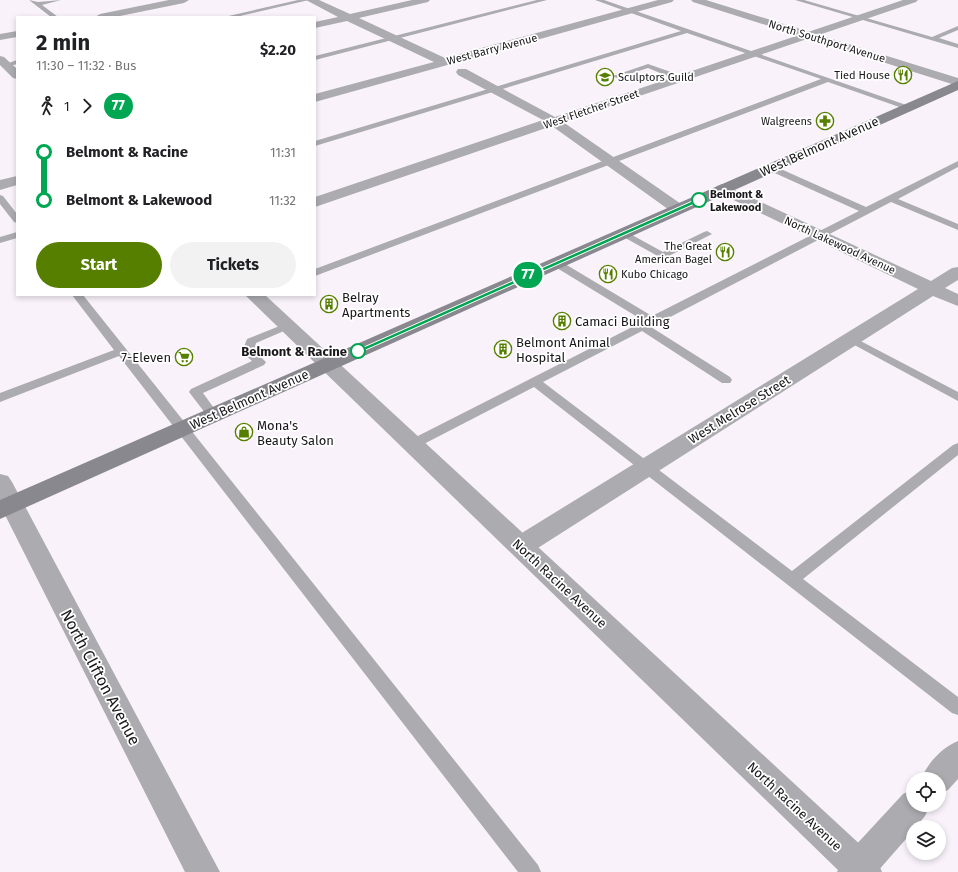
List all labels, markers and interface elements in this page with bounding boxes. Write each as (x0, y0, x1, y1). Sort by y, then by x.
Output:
street label: North Southport Avenue (767, 18, 887, 65)
text: 2 min (36, 29, 90, 56)
street label: West Barry Avenue (446, 31, 539, 68)
text: $2.20 (260, 41, 296, 59)
text: 11:30 – 11:32 · Bus (36, 58, 136, 73)
restaurant icon: Tied House (893, 65, 913, 85)
school or university icon: Sculptors Guild (595, 67, 615, 87)
place label: Tied House (834, 69, 890, 82)
place label: Sculptors Guild (618, 71, 694, 84)
street label: West Fletcher Street (542, 87, 641, 132)
icon: walk (36, 95, 58, 117)
icon: forward (76, 95, 98, 117)
text: 77 (112, 97, 125, 114)
text: 1 (64, 99, 70, 114)
pharmacy icon: Walgreens (815, 111, 835, 131)
street label: West Belmont Avenue (758, 114, 881, 179)
place label: Walgreens (761, 115, 812, 128)
text: Belmont & Racine (66, 143, 188, 161)
text: 11:31 (270, 145, 296, 160)
place label: Belmont & Lakewood (710, 188, 764, 214)
text: Belmont & Lakewood (66, 191, 212, 209)
marker: Belmont & Lakewood (691, 192, 707, 208)
text: 11:32 (269, 193, 296, 208)
street label: North Lakewood Avenue (782, 214, 897, 277)
place label: The Great American Bagel (635, 240, 712, 266)
button: Start (36, 242, 162, 288)
button: Tickets (170, 242, 296, 288)
restaurant icon: The Great American Bagel (715, 242, 735, 262)
line badge: 77 (510, 262, 546, 288)
restaurant icon: Kubo Chicago (598, 264, 618, 284)
text: 77 (521, 266, 535, 283)
place label: Kubo Chicago (621, 268, 688, 281)
place label: Belray Apartments (342, 290, 410, 320)
building icon: Belray Apartments (319, 294, 339, 314)
building icon: Camaci Building (552, 311, 572, 331)
place label: Camaci Building (575, 314, 670, 329)
place label: Belmont Animal Hospital (516, 335, 610, 365)
building icon: Belmont Animal Hospital (493, 339, 513, 359)
marker: Belmont & Racine (350, 343, 366, 359)
place label: Belmont & Racine (241, 344, 347, 359)
supermarket icon: 7-Eleven (174, 347, 194, 367)
place label: 7-Eleven (121, 350, 171, 365)
street label: West Belmont Avenue (188, 367, 311, 432)
street label: West Melrose Street (686, 372, 793, 447)
place label: Mona's Beauty Salon (257, 418, 334, 448)
shop icon: Mona's Beauty Salon (234, 422, 254, 442)
street label: North Racine Avenue (509, 536, 610, 631)
street label: North Clifton Avenue (57, 606, 144, 748)
street label: North Racine Avenue (744, 759, 845, 854)
map controls (906, 772, 946, 860)
button: locate (906, 772, 946, 812)
button: layers (906, 820, 946, 860)

